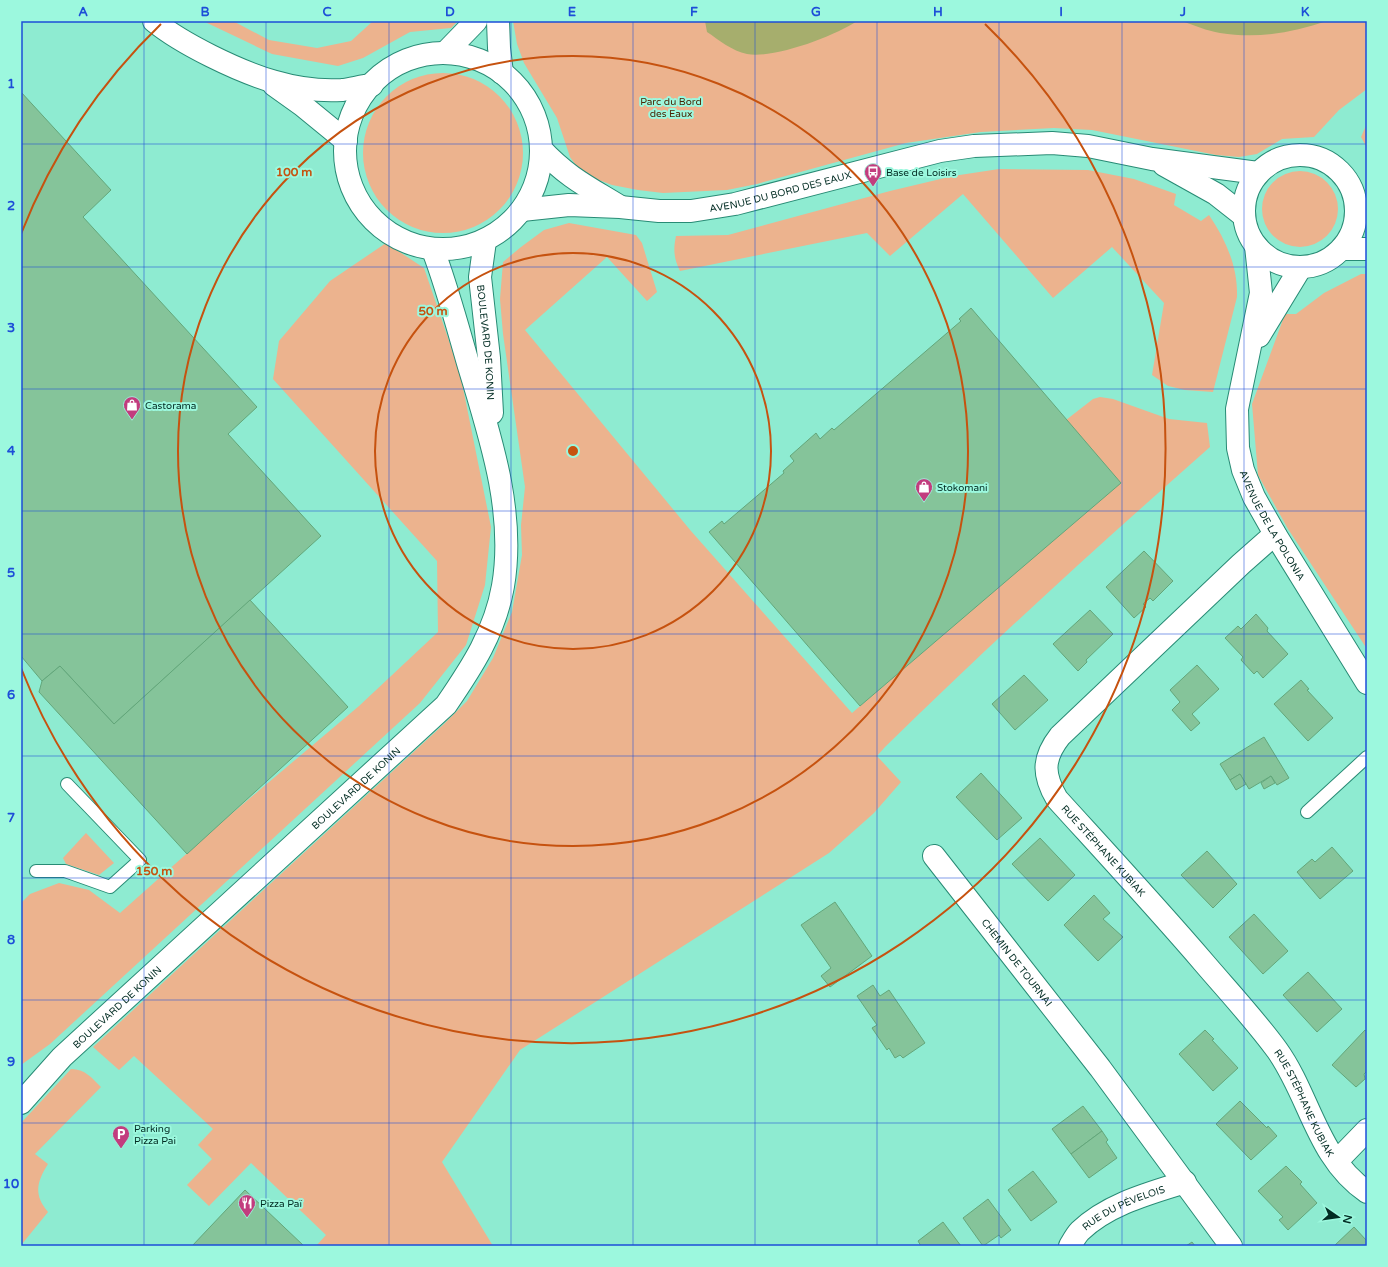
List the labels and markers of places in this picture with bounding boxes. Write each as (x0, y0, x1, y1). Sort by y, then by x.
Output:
bus stop icon: Base de Loisirs (863, 162, 883, 187)
place label: Base de Loisirs (886, 167, 957, 179)
shop icon: Castorama (122, 395, 142, 420)
place label: Castorama (145, 400, 196, 412)
centre of rings (566, 444, 580, 458)
shop icon: Stokomani (914, 477, 934, 502)
place label: Stokomani (937, 482, 988, 494)
place label: Parking Pizza Pai (134, 1123, 176, 1147)
parking icon: Parking Pizza Pai (111, 1124, 131, 1149)
restaurant icon: Pizza Paï (237, 1193, 257, 1218)
place label: Pizza Paï (260, 1198, 302, 1210)

